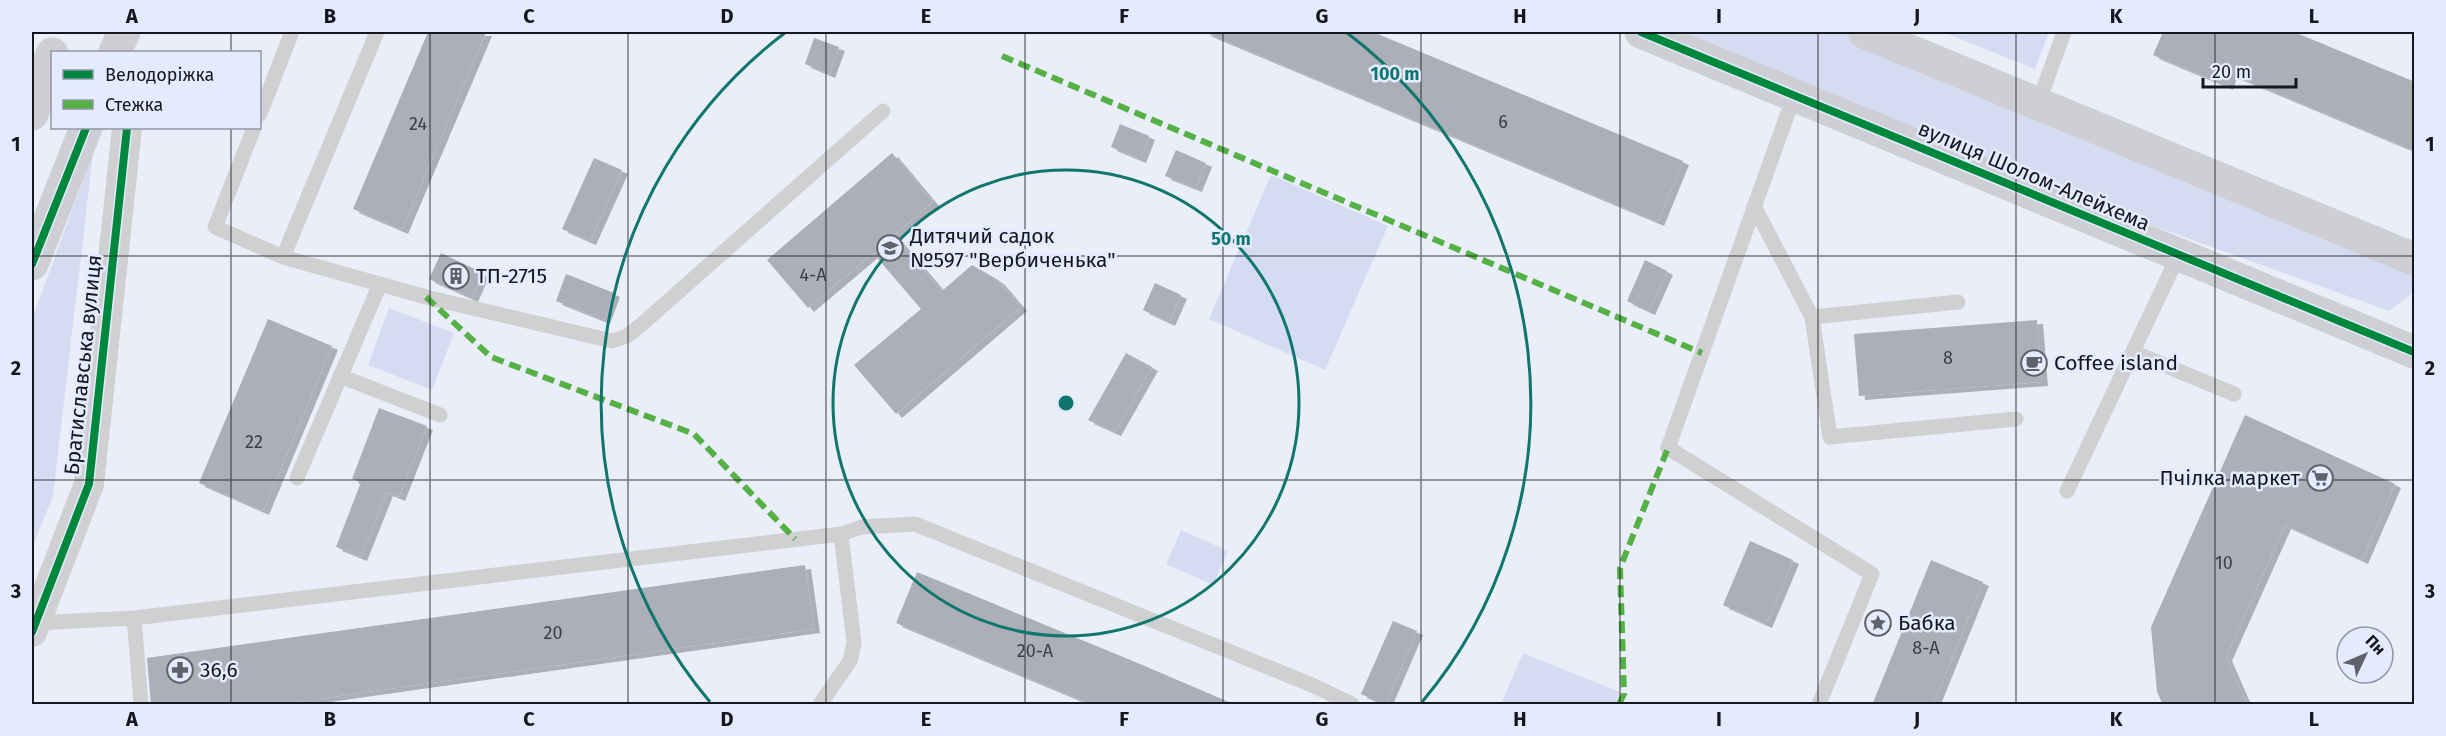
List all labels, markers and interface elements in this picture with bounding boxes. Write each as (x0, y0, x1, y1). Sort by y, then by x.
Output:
text: A (125, 4, 139, 28)
text: B (324, 4, 336, 28)
text: C (523, 4, 535, 28)
text: D (720, 4, 734, 28)
text: E (921, 4, 931, 28)
text: F (1119, 4, 1129, 28)
text: G (1316, 4, 1328, 28)
text: H (1513, 4, 1527, 28)
text: I (1716, 4, 1722, 28)
text: J (1913, 4, 1920, 28)
text: K (2110, 4, 2123, 28)
text: L (2309, 4, 2319, 28)
legend (51, 51, 261, 129)
scale bar (2203, 51, 2296, 89)
text: 20 m (2212, 61, 2251, 83)
text: 100 m (1371, 63, 1419, 85)
text: Велодоріжка (105, 64, 214, 86)
text: Стежка (105, 94, 163, 116)
house number: 6 (1498, 111, 1508, 133)
house number: 24 (409, 113, 427, 135)
street label: вулиця Шолом-Алейхема (1914, 115, 2154, 237)
text: 1 (11, 132, 21, 156)
text: 1 (2425, 132, 2435, 156)
place label: Дитячий садок №597 "Вербиченька" (909, 223, 1116, 273)
text: 50 m (1211, 228, 1251, 250)
school or university icon: Дитячий садок №597 "Вербиченька" (875, 233, 905, 263)
street label: Братиславська вулиця (58, 254, 108, 476)
building icon: ТП-2715 (441, 261, 471, 291)
place label: ТП-2715 (476, 263, 547, 289)
house number: 4-А (800, 264, 827, 286)
house number: 8 (1943, 347, 1953, 369)
cafe icon: Coffee island (2019, 348, 2049, 378)
place label: Coffee island (2054, 350, 2178, 376)
text: 2 (11, 356, 21, 380)
text: 2 (2425, 356, 2435, 380)
centre of rings (1056, 393, 1076, 413)
house number: 22 (245, 431, 263, 453)
supermarket icon: Пчілка маркет (2305, 463, 2335, 493)
place label: Пчілка маркет (2160, 465, 2301, 491)
house number: 10 (2215, 552, 2233, 574)
text: 3 (10, 579, 21, 603)
text: 3 (2424, 579, 2435, 603)
place icon: Бабка (1863, 608, 1893, 638)
place label: Бабка (1898, 610, 1956, 636)
house number: 20 (544, 622, 562, 644)
north arrow (2335, 625, 2395, 685)
text: Пн (2362, 631, 2389, 659)
house number: 8-А (1912, 637, 1940, 659)
house number: 20-А (1017, 640, 1054, 662)
pharmacy icon: 36,6 (165, 655, 195, 685)
place label: 36,6 (200, 657, 238, 683)
text: A (125, 707, 139, 731)
text: B (324, 707, 336, 731)
text: C (523, 707, 535, 731)
text: D (720, 707, 734, 731)
text: E (921, 707, 931, 731)
text: F (1119, 707, 1129, 731)
text: G (1316, 707, 1328, 731)
text: H (1513, 707, 1527, 731)
text: I (1716, 707, 1722, 731)
text: J (1913, 707, 1920, 731)
text: K (2110, 707, 2123, 731)
text: L (2309, 707, 2319, 731)

